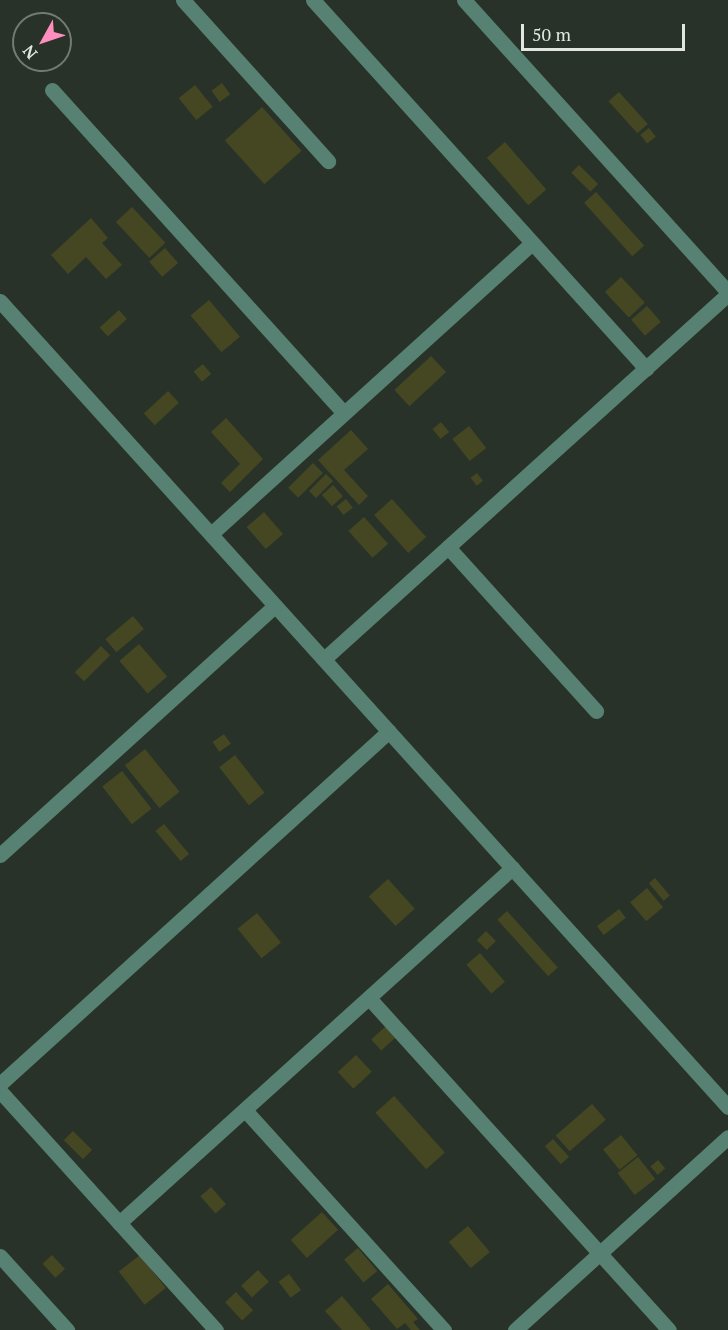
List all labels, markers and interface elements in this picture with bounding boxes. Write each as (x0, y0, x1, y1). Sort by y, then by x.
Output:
north arrow (12, 12, 72, 72)
scale bar (524, 12, 688, 50)
text: 50 m (532, 22, 571, 46)
text: N (17, 41, 42, 64)

